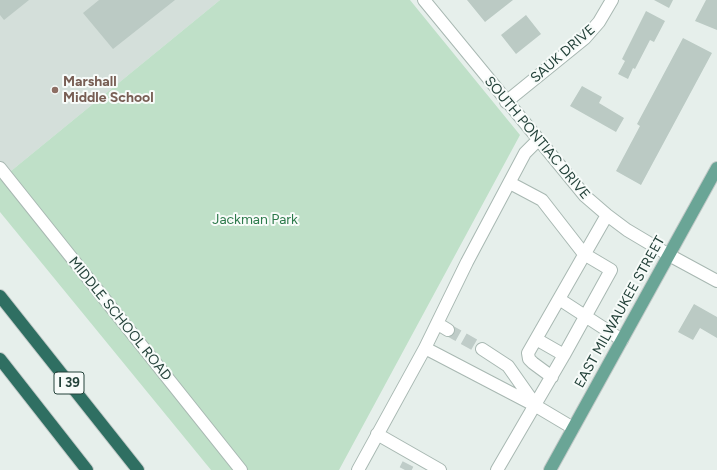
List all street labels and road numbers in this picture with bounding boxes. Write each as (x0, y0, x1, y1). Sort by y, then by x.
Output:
street label: SAUK DRIVE (527, 21, 599, 87)
street label: SOUTH PONTIAC DRIVE (481, 73, 593, 203)
street label: EAST MILWAUKEE STREET (571, 233, 669, 391)
street label: MIDDLE SCHOOL ROAD (65, 254, 175, 384)
road number: I 39 (54, 372, 84, 394)

